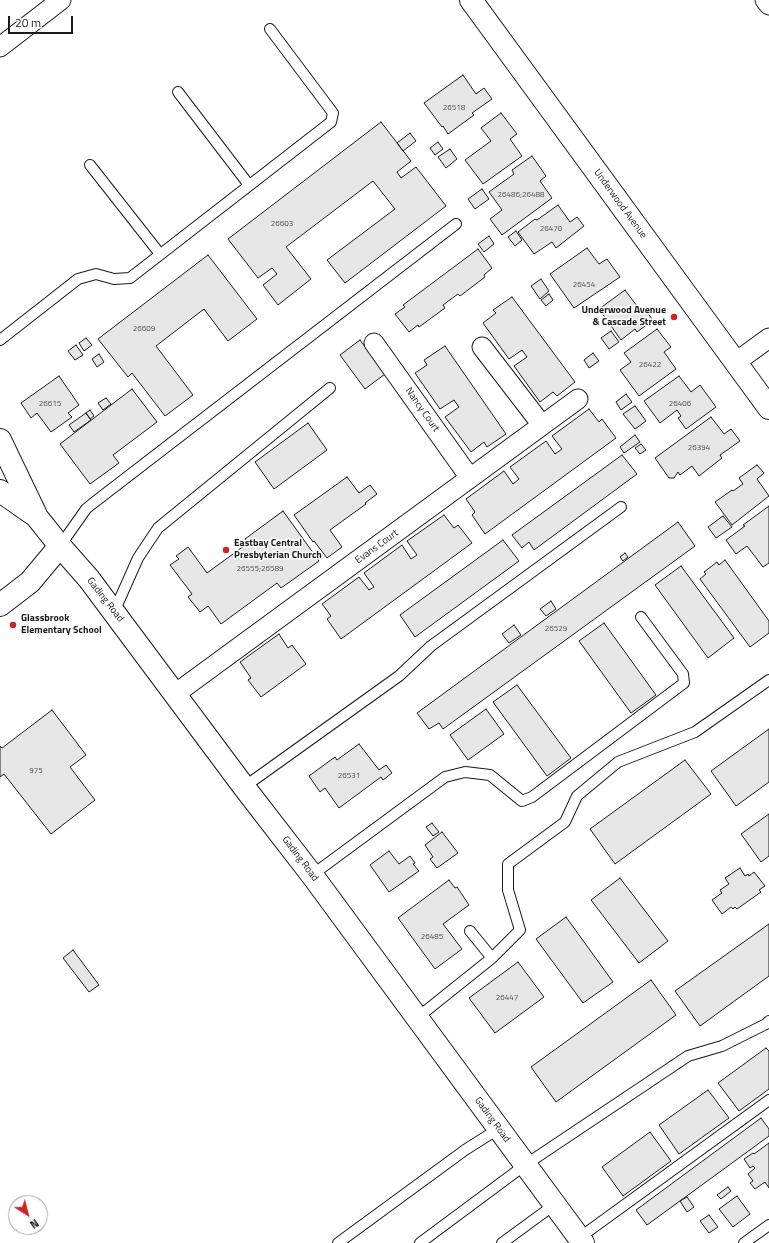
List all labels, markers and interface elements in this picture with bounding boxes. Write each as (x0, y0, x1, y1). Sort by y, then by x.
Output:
scale bar (10, 8, 75, 34)
text: 20 m (15, 13, 41, 32)
house number: 26518 (443, 103, 465, 113)
street label: Underwood Avenue (591, 167, 649, 241)
house number: 26486;26488 (498, 190, 544, 200)
house number: 26603 (271, 219, 293, 229)
house number: 26470 (540, 224, 562, 234)
house number: 26454 (573, 280, 595, 290)
place label: Underwood Avenue & Cascade Street (582, 305, 666, 328)
marker: Underwood Avenue & Cascade Street (669, 312, 679, 322)
house number: 26609 (133, 324, 155, 334)
house number: 26422 (639, 360, 661, 370)
street label: Nancy Court (402, 385, 442, 435)
house number: 26615 (39, 399, 61, 409)
house number: 26406 (669, 399, 691, 409)
house number: 26394 (688, 443, 710, 453)
street label: Evans Court (353, 527, 401, 567)
place label: Eastbay Central Presbyterian Church (234, 538, 322, 562)
marker: Eastbay Central Presbyterian Church (221, 545, 231, 555)
house number: 26555;26589 (237, 564, 283, 574)
street label: Gading Road (84, 575, 126, 625)
place label: Glassbrook Elementary School (21, 613, 102, 636)
marker: Glassbrook Elementary School (8, 620, 18, 630)
house number: 26529 (545, 624, 567, 634)
house number: 975 (29, 766, 43, 776)
house number: 26531 (338, 771, 360, 781)
street label: Gading Road (279, 834, 321, 884)
house number: 26485 (421, 932, 443, 942)
house number: 26447 (496, 993, 518, 1003)
street label: Gading Road (472, 1095, 512, 1145)
north arrow (8, 1195, 48, 1235)
text: N (27, 1215, 42, 1233)

